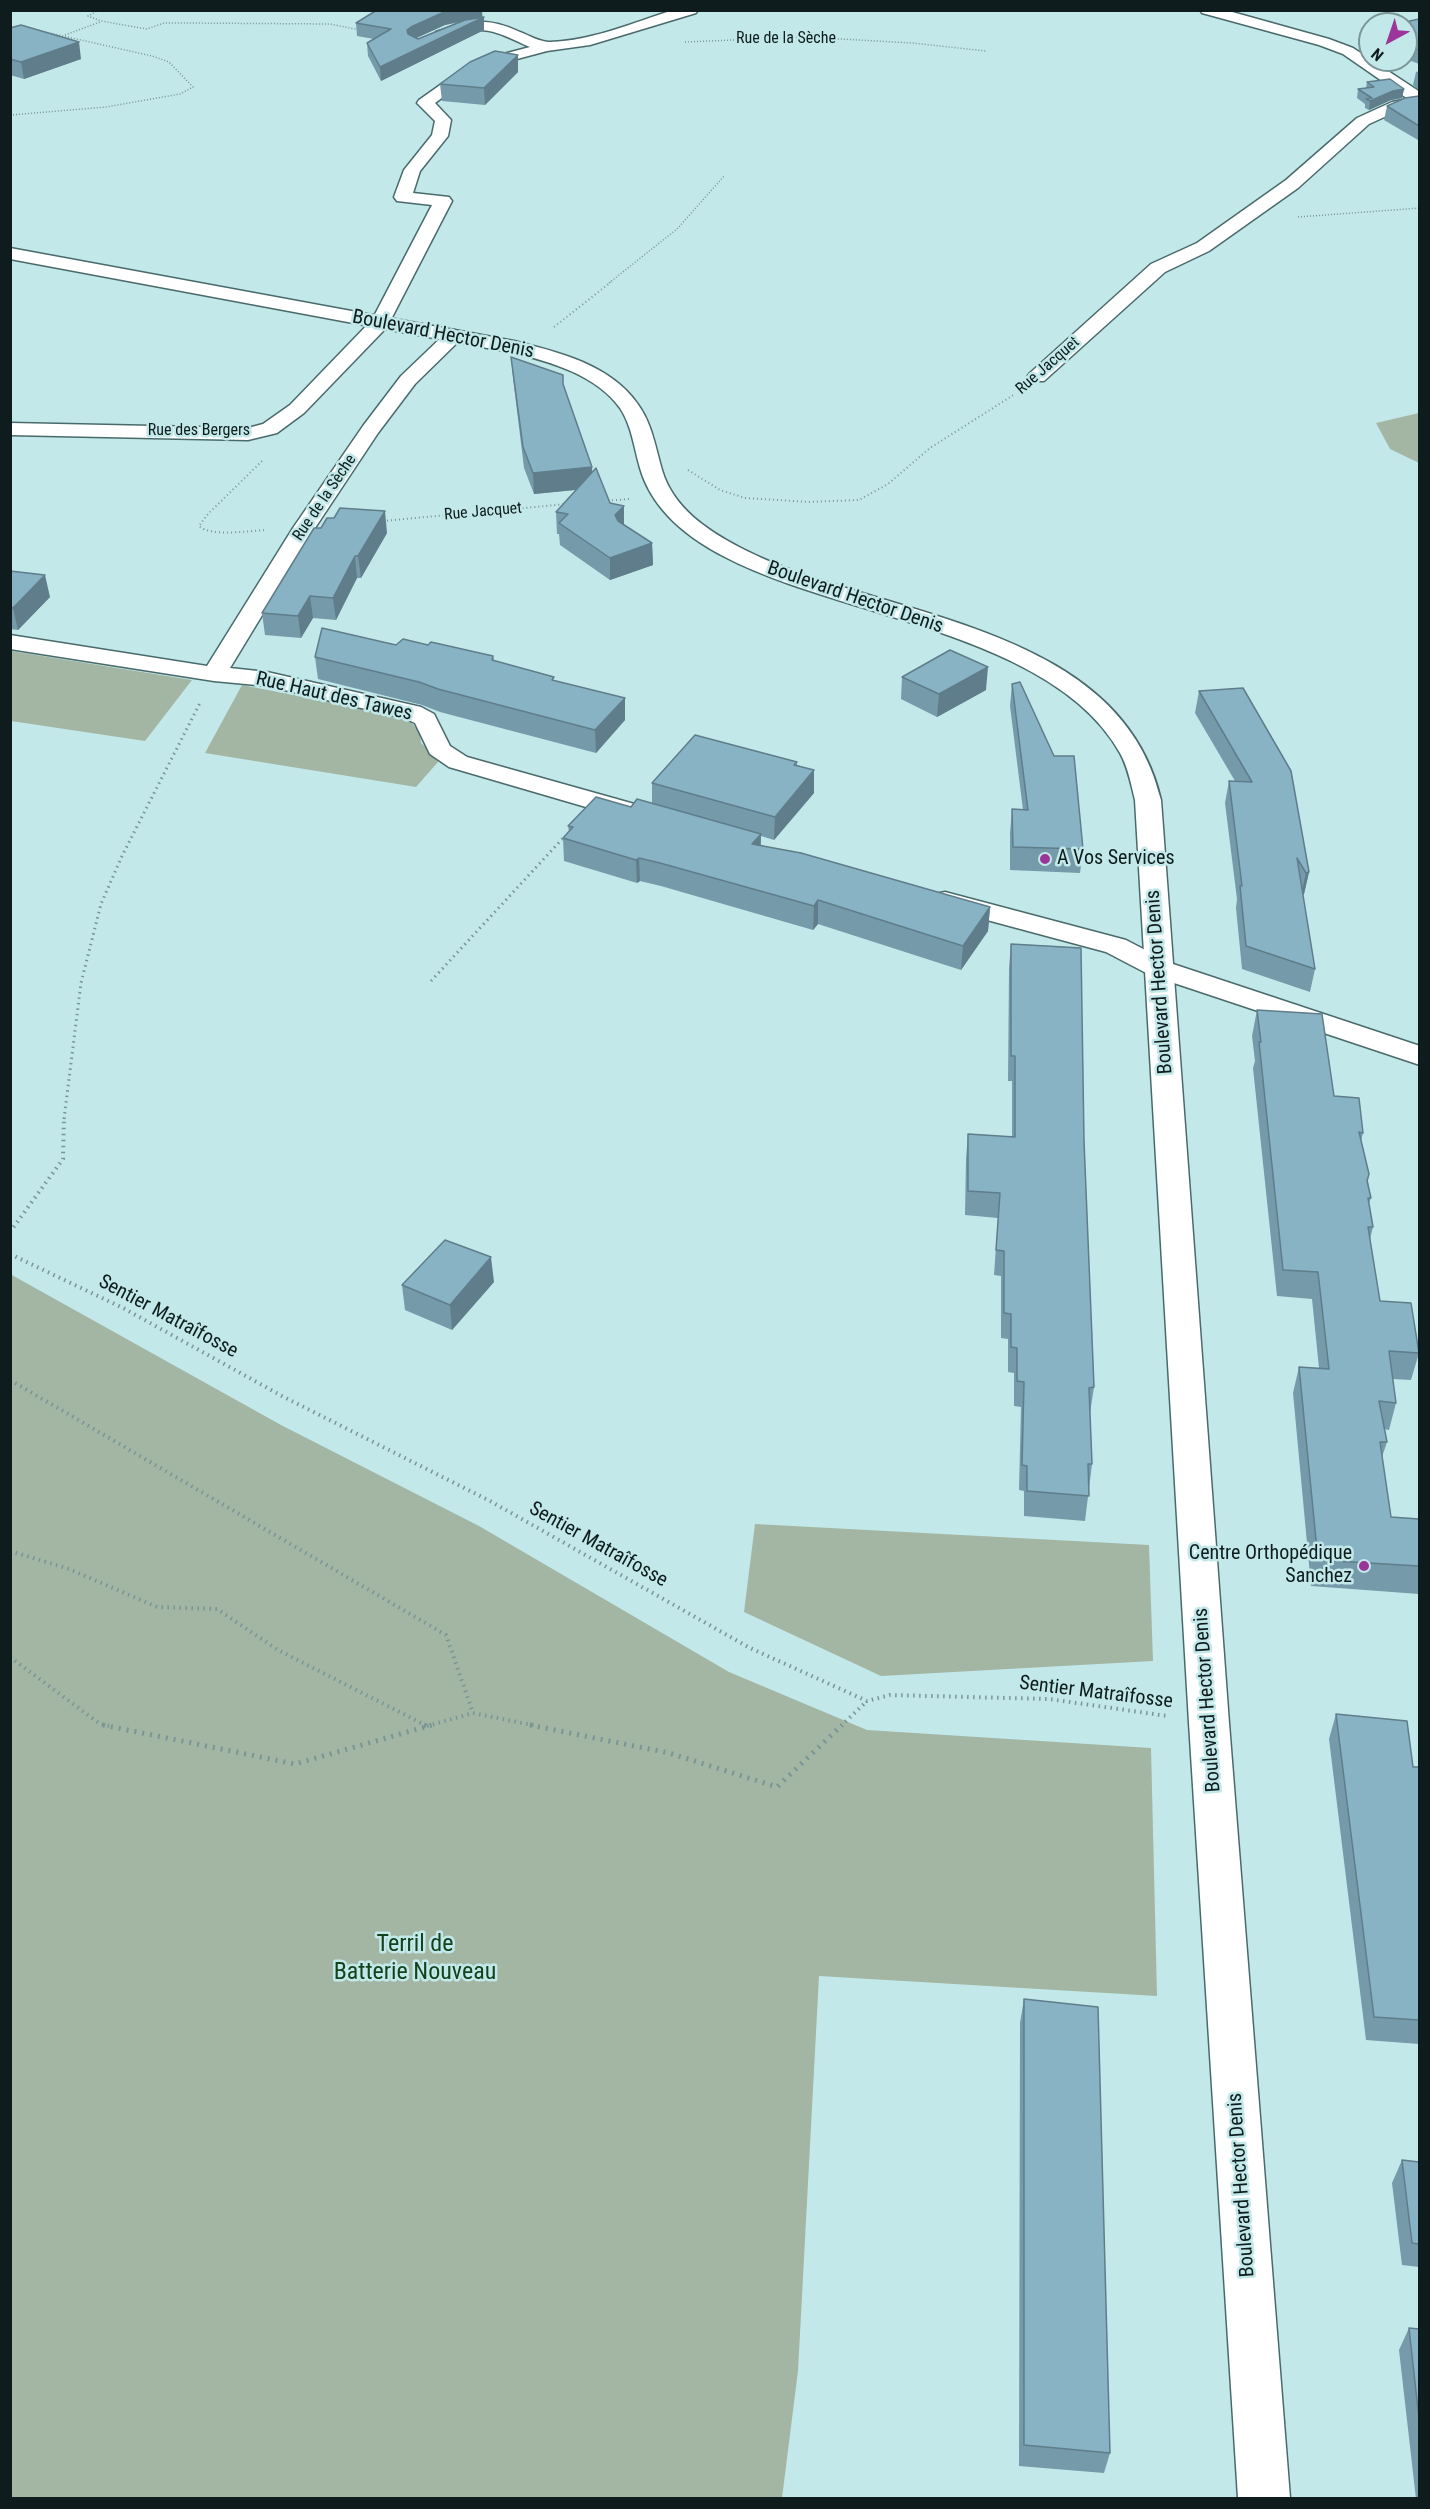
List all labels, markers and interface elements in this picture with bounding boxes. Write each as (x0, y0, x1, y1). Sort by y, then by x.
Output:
north arrow (1358, 12, 1418, 72)
street label: Rue de la Sèche (736, 29, 836, 49)
text: N (1368, 44, 1387, 65)
street label: Boulevard Hector Denis (350, 306, 536, 364)
street label: Rue Jacquet (1012, 333, 1084, 399)
street label: Rue des Bergers (148, 421, 250, 441)
street label: Rue de la Sèche (289, 451, 361, 545)
street label: Rue Jacquet (443, 499, 523, 525)
street label: Boulevard Hector Denis (764, 557, 946, 639)
street label: Rue Haut des Tawes (253, 667, 415, 727)
place label: A Vos Services (1057, 847, 1175, 871)
marker: A Vos Services (1038, 852, 1052, 866)
street label: Boulevard Hector Denis (1142, 889, 1178, 1075)
street label: Sentier Matraîfosse (94, 1270, 242, 1364)
street label: Sentier Matraîfosse (525, 1497, 671, 1593)
place label: Centre Orthopédique Sanchez (1189, 1542, 1352, 1589)
marker: Centre Orthopédique Sanchez (1357, 1559, 1371, 1573)
street label: Boulevard Hector Denis (1190, 1607, 1226, 1793)
street label: Sentier Matraîfosse (1018, 1672, 1174, 1714)
park label: Terril de Batterie Nouveau (334, 1931, 496, 1987)
street label: Boulevard Hector Denis (1224, 2092, 1260, 2278)

